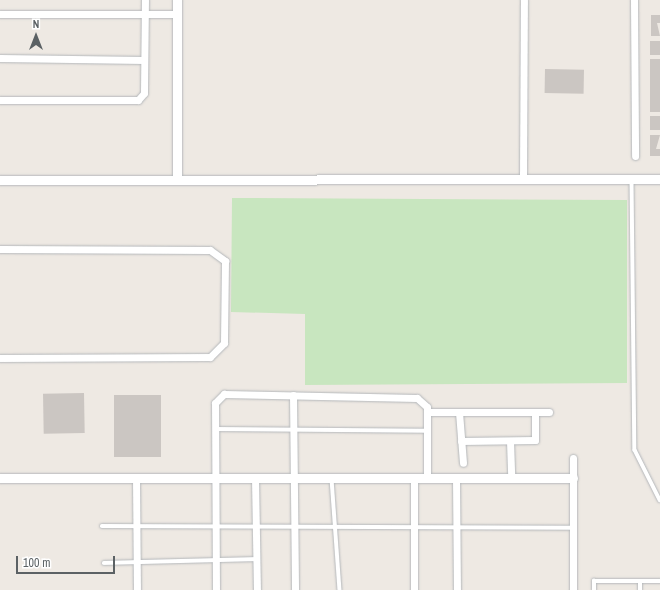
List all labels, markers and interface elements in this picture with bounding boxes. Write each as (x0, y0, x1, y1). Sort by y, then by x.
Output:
north arrow (16, 16, 56, 56)
text: N (33, 17, 39, 31)
scale bar (18, 548, 117, 574)
text: 100 m (23, 555, 50, 571)

